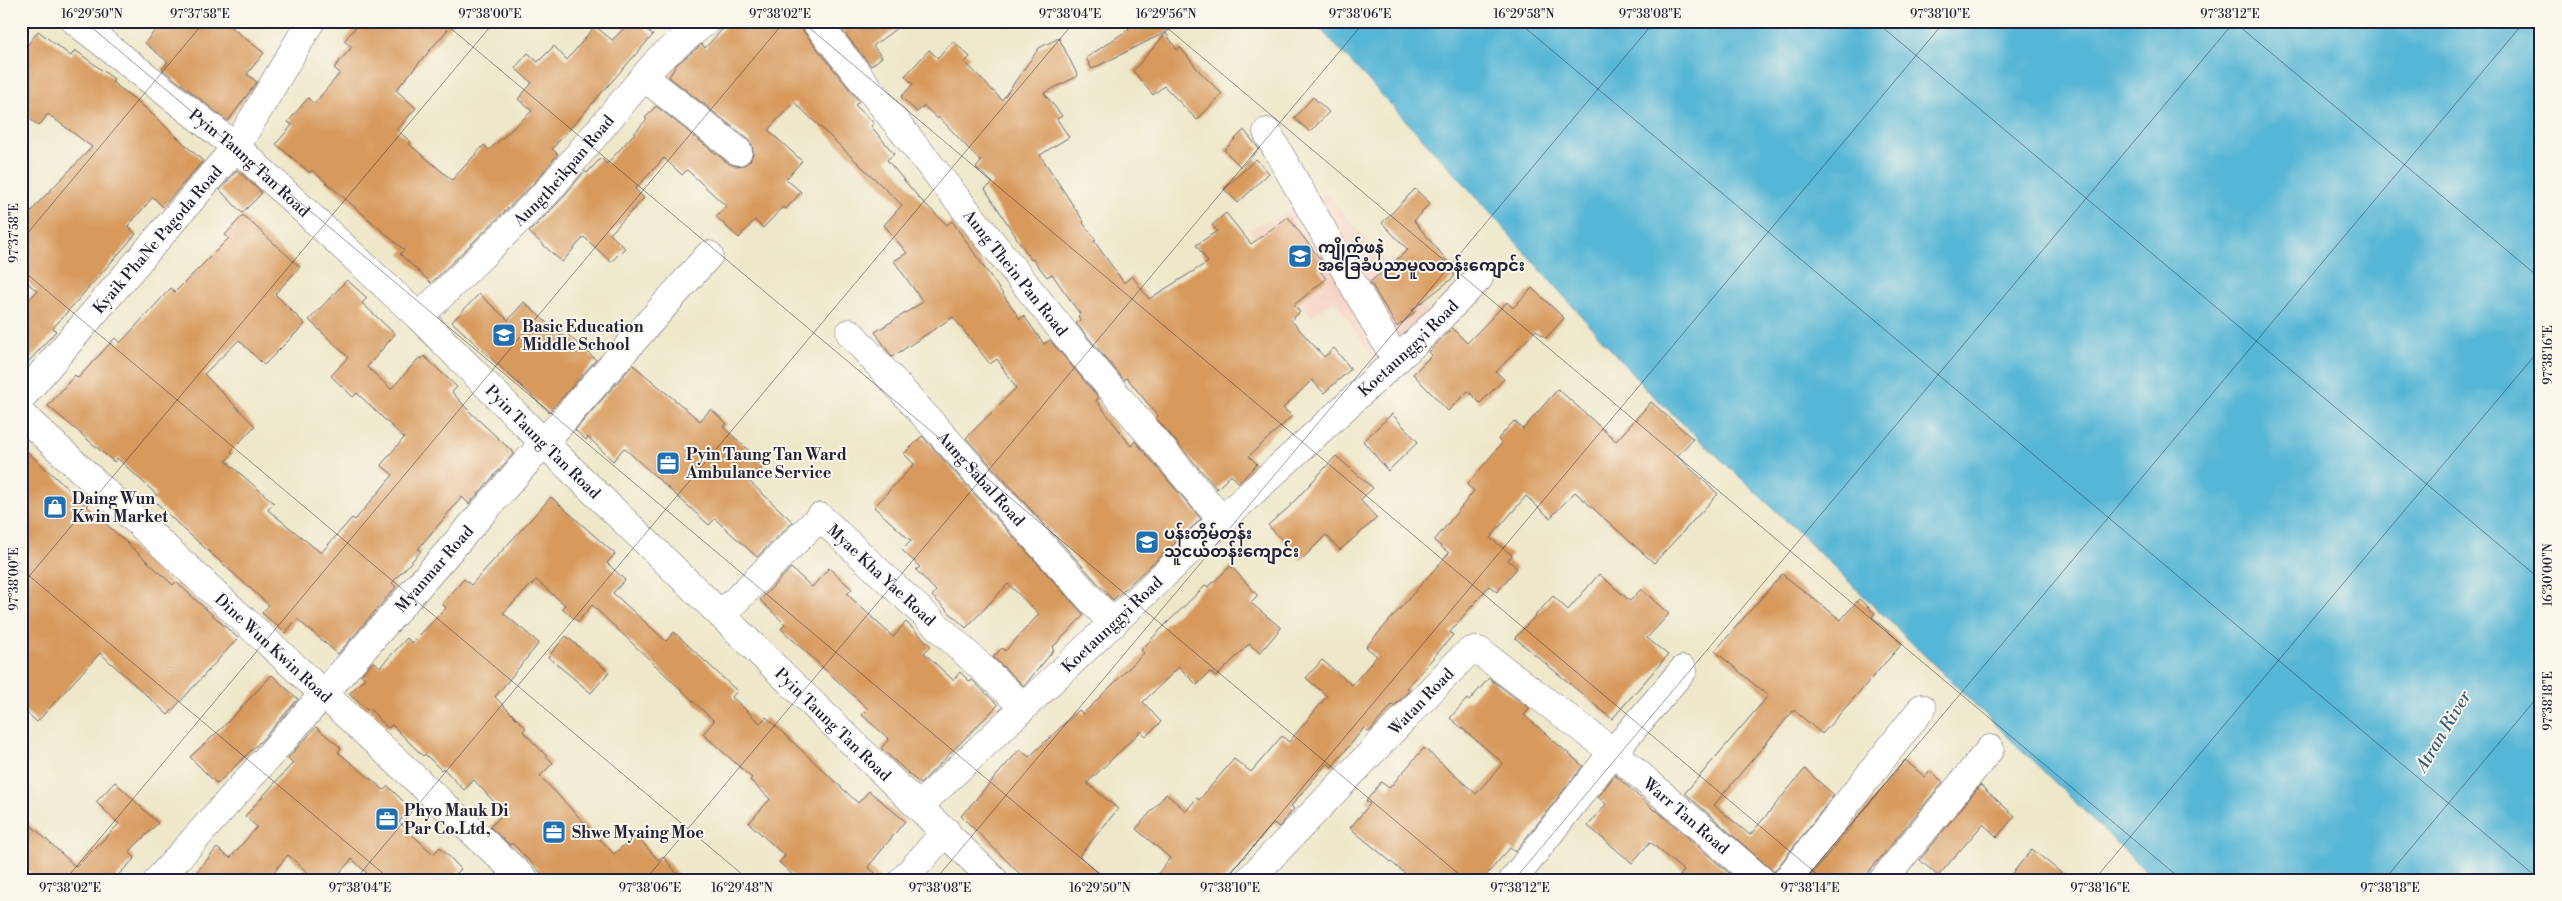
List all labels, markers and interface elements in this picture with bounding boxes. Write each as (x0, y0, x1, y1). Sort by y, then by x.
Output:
text: 16°29'50"N (61, 7, 123, 22)
text: 97°37'58"E (170, 7, 230, 22)
text: 97°38'00"E (458, 7, 522, 22)
text: 97°38'02"E (749, 7, 811, 22)
text: 97°38'04"E (1039, 7, 1101, 22)
text: 16°29'56"N (1136, 7, 1196, 22)
text: 97°38'06"E (1329, 7, 1391, 22)
text: 16°29'58"N (1494, 7, 1554, 22)
text: 97°38'08"E (1619, 7, 1681, 22)
text: 97°38'10"E (1910, 7, 1970, 22)
text: 97°38'12"E (2200, 7, 2260, 22)
street label: Pyin Taung Tan Road (185, 105, 314, 222)
street label: Aungtheikpan Road (508, 111, 619, 231)
street label: Kyaik PhaNe Pagoda Road (89, 162, 227, 318)
text: 97°37'58"E (7, 203, 22, 263)
street label: Aung Thein Pan Road (958, 205, 1072, 340)
place label: ကျိုက်ဖနဲ အခြေခံပညာမူလတန်းကျောင်း (1318, 236, 1525, 279)
school or university icon: ကျိုက်ဖနဲ အခြေခံပညာမူလတန်းကျောင်း (1287, 243, 1313, 269)
street label: Koetaunggyi Road (1354, 296, 1463, 401)
place label: Basic Education Middle School (522, 317, 644, 355)
school or university icon: Basic Education Middle School (491, 322, 517, 348)
text: 97°38'16"E (2541, 325, 2556, 385)
street label: Pyin Taung Tan Road (481, 381, 604, 503)
street label: Aung Sabal Road (932, 427, 1029, 531)
place label: Pyin Taung Tan Ward Ambulance Service (685, 445, 847, 483)
office icon: Pyin Taung Tan Ward Ambulance Service (655, 450, 681, 476)
place label: Daing Wun Kwin Market (72, 489, 168, 527)
shop icon: Daing Wun Kwin Market (42, 494, 68, 520)
street label: Myae Kha Yae Road (823, 520, 939, 631)
street label: Myanmar Road (391, 522, 478, 617)
place label: ပန်းတိမ်တန်း သူငယ်တန်းကျောင်း (1164, 522, 1299, 565)
school or university icon: ပန်းတိမ်တန်း သူငယ်တန်းကျောင်း (1134, 529, 1160, 555)
text: 16°30'00"N (2541, 543, 2556, 607)
text: 97°38'00"E (7, 547, 22, 611)
street label: Koetaunggyi Road (1058, 572, 1167, 677)
street label: Dine Wun Kwin Road (210, 589, 336, 707)
street label: Pyin Taung Tan Road (770, 664, 895, 786)
street label: Watan Road (1384, 664, 1458, 740)
text: 97°38'18"E (2541, 671, 2556, 731)
water label: Atran River (2409, 686, 2477, 778)
street label: Warr Tan Road (1638, 773, 1733, 859)
place label: Phyo Mauk Di Par Co.Ltd, (404, 801, 508, 839)
office icon: Phyo Mauk Di Par Co.Ltd, (374, 806, 400, 832)
office icon: Shwe Myaing Moe (541, 819, 567, 845)
place label: Shwe Myaing Moe (572, 823, 704, 843)
text: 97°38'02"E (39, 881, 101, 896)
text: 97°38'04"E (329, 881, 391, 896)
text: 97°38'06"E (619, 881, 681, 896)
text: 16°29'48"N (711, 881, 773, 896)
text: 97°38'08"E (909, 881, 971, 896)
text: 16°29'50"N (1069, 881, 1131, 896)
text: 97°38'10"E (1200, 881, 1260, 896)
text: 97°38'12"E (1490, 881, 1550, 896)
text: 97°38'14"E (1780, 881, 1840, 896)
text: 97°38'16"E (2070, 881, 2130, 896)
text: 97°38'18"E (2360, 881, 2420, 896)

